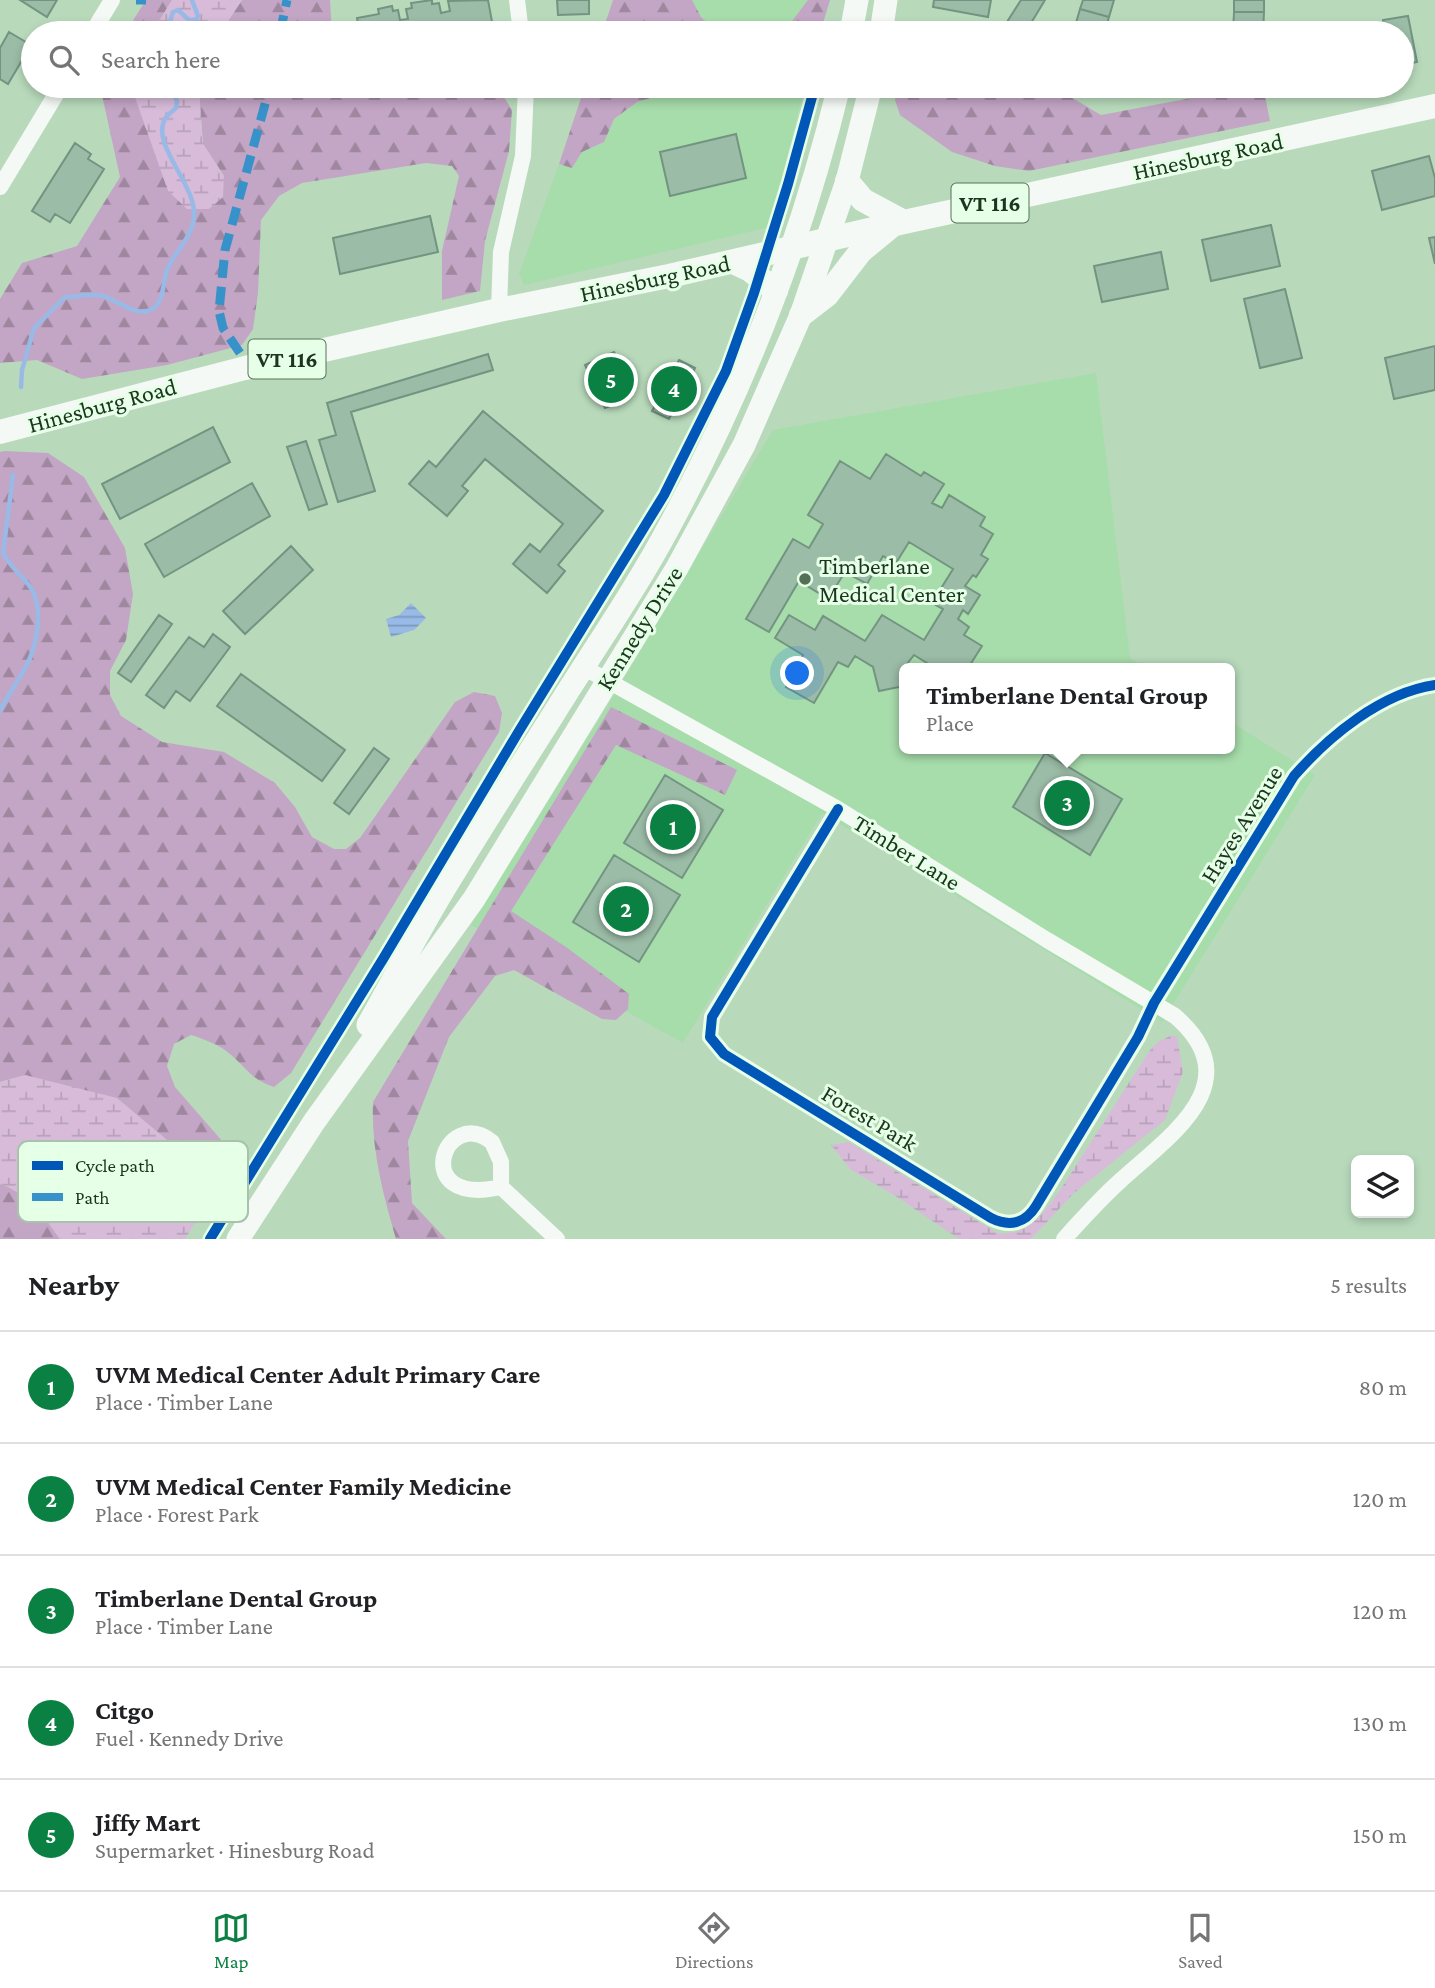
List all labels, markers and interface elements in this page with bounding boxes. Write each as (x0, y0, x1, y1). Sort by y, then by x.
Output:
search box (21, 21, 1414, 98)
icon: search (45, 41, 83, 79)
text: Search here (101, 45, 220, 74)
street label: Hinesburg Road (1131, 127, 1286, 185)
road number: VT 116 (951, 184, 1028, 222)
street label: Hinesburg Road (578, 249, 733, 307)
road number: VT 116 (248, 340, 326, 378)
pin: 5 (588, 354, 634, 406)
pin: 4 (651, 363, 697, 415)
street label: Hinesburg Road (25, 372, 180, 438)
place label: Timberlane Medical Center (819, 552, 965, 607)
street label: Kennedy Drive (590, 561, 688, 695)
marker: Timberlane Medical Center (797, 571, 813, 587)
your location (780, 656, 814, 690)
popup (899, 663, 1235, 754)
text: Timberlane Dental Group (926, 681, 1208, 710)
text: Place (926, 710, 974, 736)
street label: Hayes Avenue (1194, 761, 1288, 887)
pin: 3 (1044, 777, 1090, 829)
pin: 1 (650, 801, 696, 853)
street label: Timber Lane (849, 808, 965, 896)
pin: 2 (603, 883, 649, 935)
street label: Forest Park (818, 1079, 923, 1157)
legend (18, 1141, 248, 1222)
text: Cycle path (75, 1155, 155, 1176)
map controls (1351, 1155, 1414, 1218)
button: layers (1351, 1155, 1414, 1218)
text: Path (75, 1187, 110, 1208)
text: Nearby (28, 1268, 119, 1301)
text: 5 results (1330, 1272, 1407, 1298)
text: UVM Medical Center Adult Primary Care (95, 1360, 540, 1389)
text: 1 (47, 1374, 55, 1400)
text: 80 m (1359, 1374, 1407, 1400)
text: Place · Timber Lane (95, 1389, 273, 1415)
text: UVM Medical Center Family Medicine (95, 1472, 511, 1501)
text: 2 (45, 1486, 57, 1512)
text: 120 m (1353, 1486, 1407, 1512)
text: Place · Forest Park (95, 1501, 259, 1527)
text: Timberlane Dental Group (95, 1584, 377, 1613)
text: 3 (45, 1598, 57, 1624)
text: 120 m (1353, 1598, 1407, 1624)
text: Place · Timber Lane (95, 1613, 273, 1639)
text: Citgo (95, 1696, 154, 1725)
text: 4 (45, 1710, 57, 1736)
text: 130 m (1353, 1710, 1407, 1736)
text: Fuel · Kennedy Drive (95, 1725, 283, 1751)
text: Jiffy Mart (95, 1808, 200, 1837)
text: 5 (45, 1822, 57, 1848)
text: 150 m (1353, 1822, 1407, 1848)
text: Supermarket · Hinesburg Road (95, 1837, 374, 1863)
tab: Map (212, 1909, 250, 1972)
tab: Directions (675, 1909, 754, 1972)
tab: Saved (1178, 1909, 1223, 1972)

